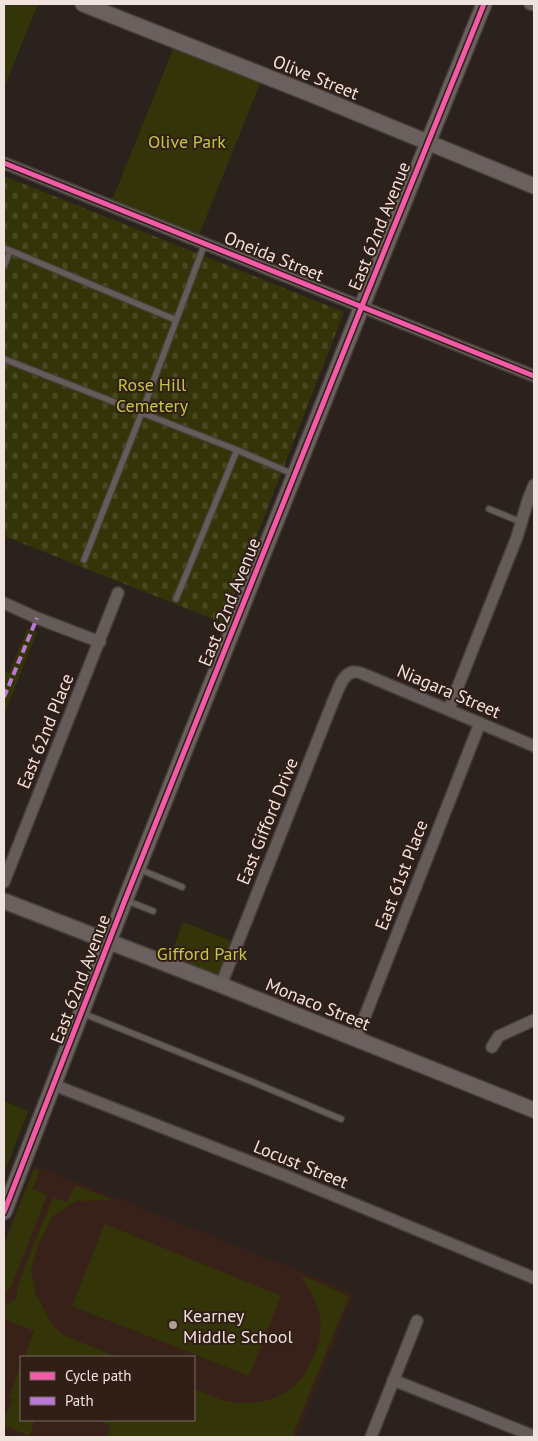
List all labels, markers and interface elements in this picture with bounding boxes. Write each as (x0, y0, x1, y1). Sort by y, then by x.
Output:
street label: Olive Street (270, 49, 362, 105)
park label: Olive Park (148, 130, 226, 153)
street label: East 62nd Avenue (343, 158, 415, 294)
street label: Oneida Street (221, 226, 327, 286)
park label: Rose Hill Cemetery (116, 373, 189, 417)
street label: East 62nd Avenue (193, 534, 265, 670)
street label: Niagara Street (394, 659, 504, 723)
street label: East 62nd Place (11, 670, 79, 792)
street label: East Gifford Drive (231, 754, 303, 888)
street label: East 61st Place (369, 817, 433, 933)
street label: East 62nd Avenue (45, 911, 115, 1047)
park label: Gifford Park (157, 942, 248, 965)
street label: Monaco Street (262, 973, 374, 1035)
street label: Locust Street (250, 1135, 352, 1193)
place label: Kearney Middle School (183, 1304, 293, 1348)
marker: Kearney Middle School (167, 1319, 179, 1331)
legend (20, 1356, 195, 1421)
text: Cycle path (65, 1366, 131, 1385)
text: Path (65, 1391, 94, 1410)

